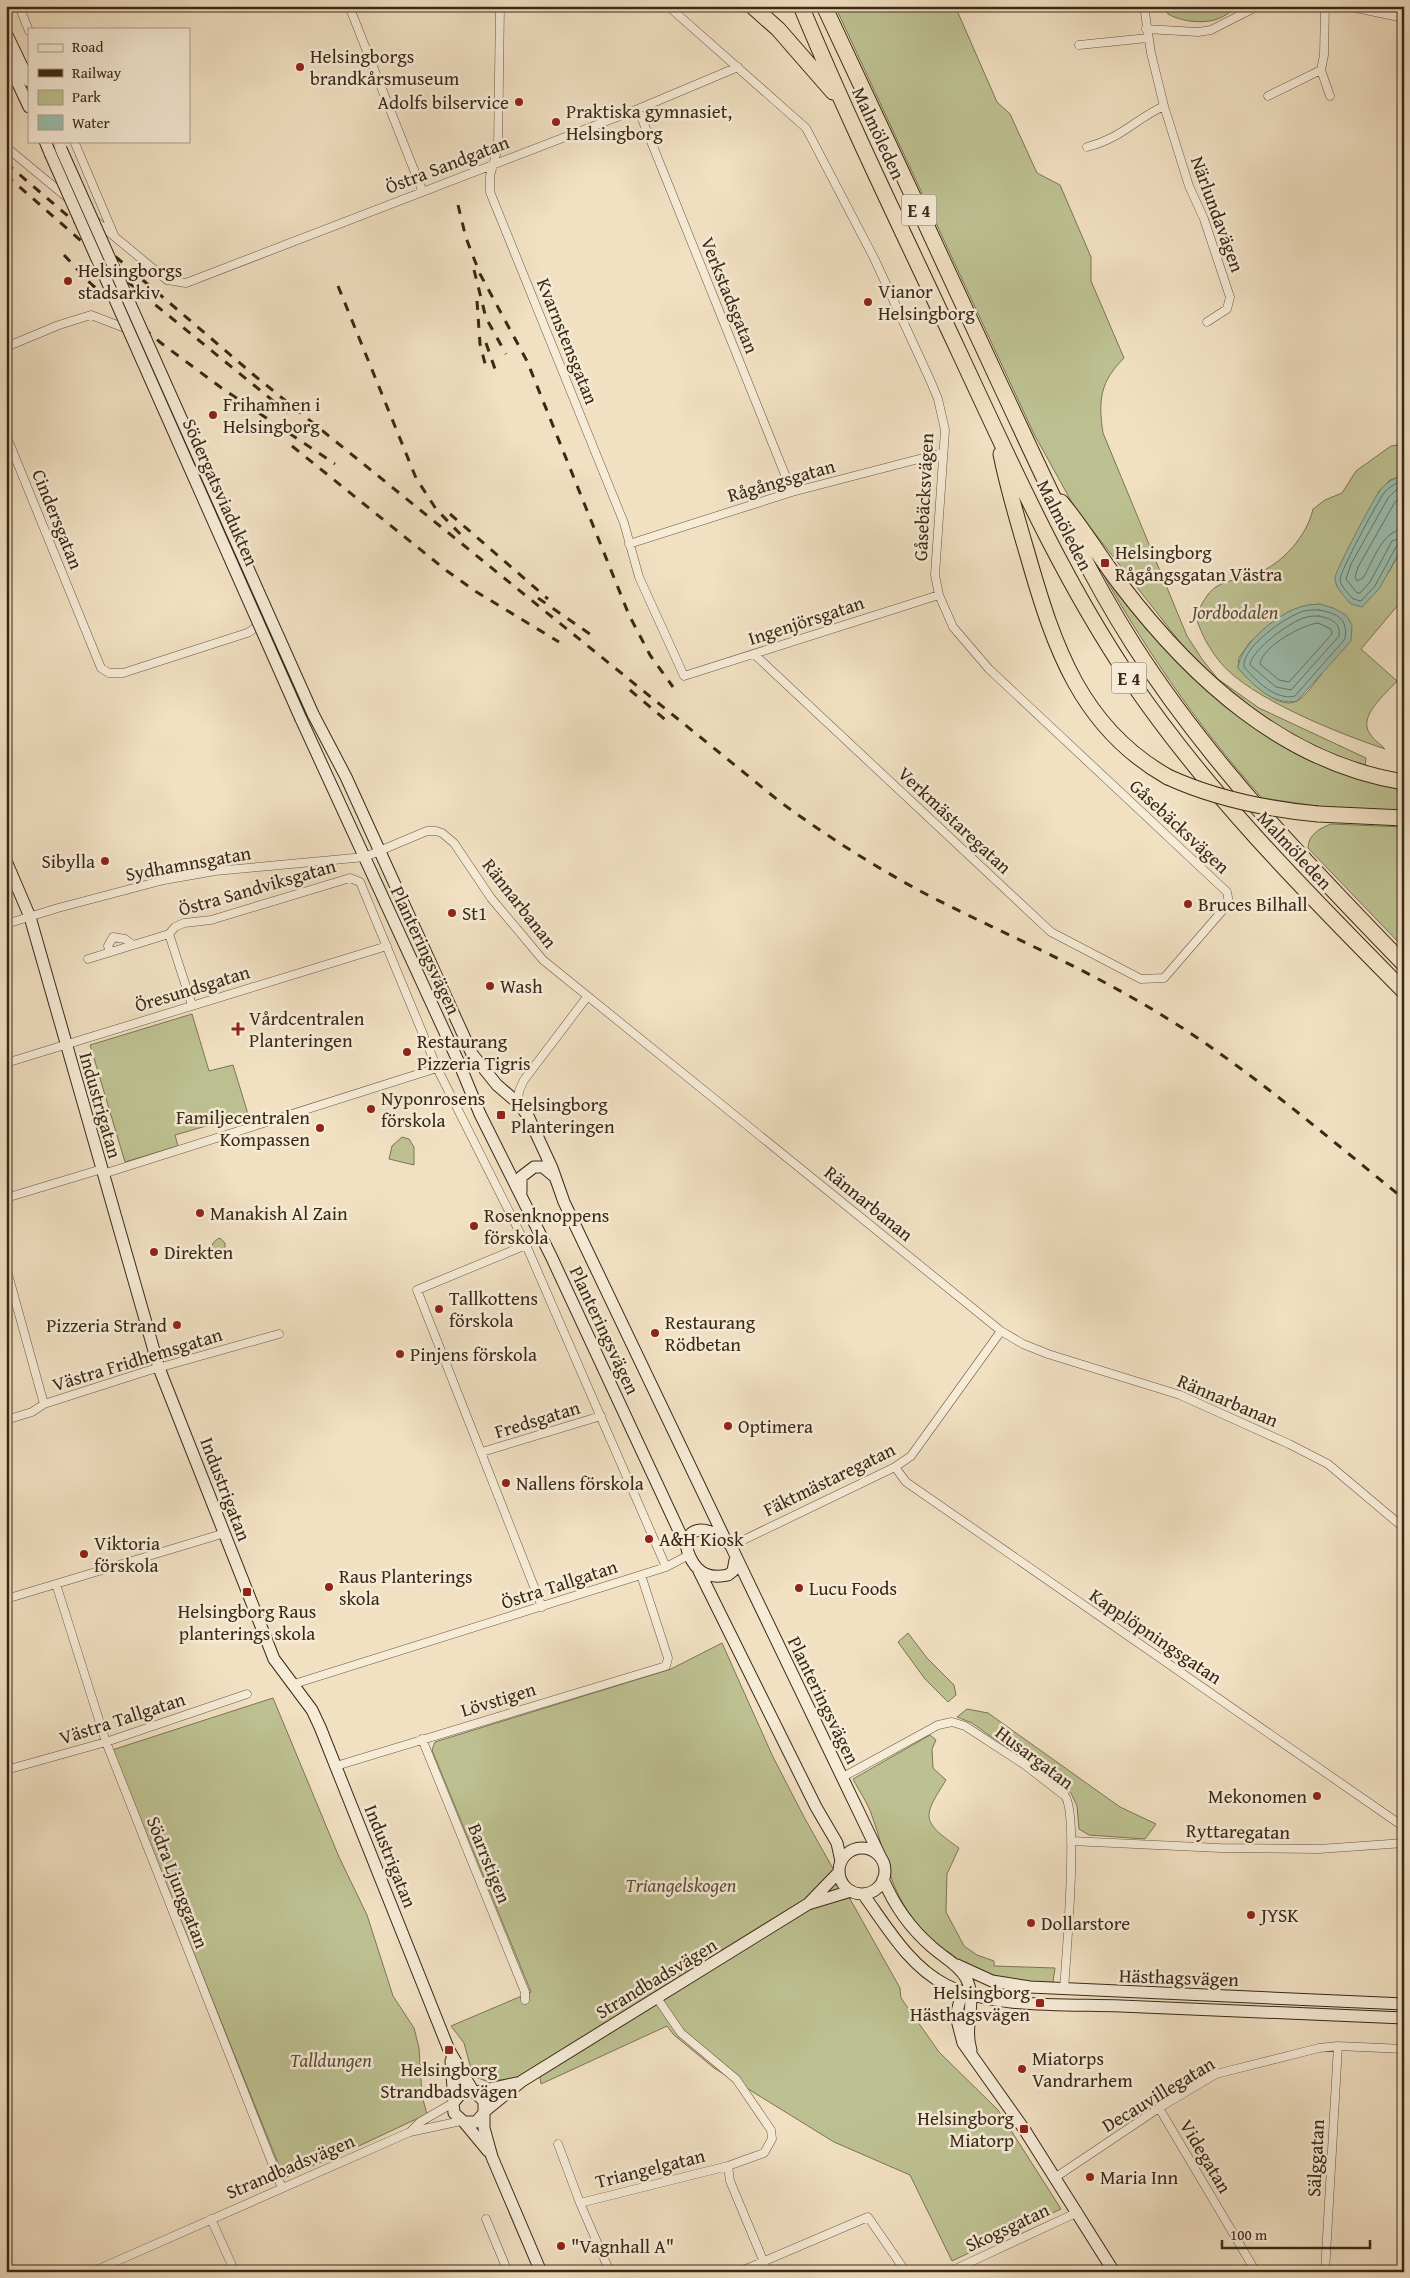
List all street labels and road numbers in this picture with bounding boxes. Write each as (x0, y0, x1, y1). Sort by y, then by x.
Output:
street label: Malmöleden (845, 82, 913, 184)
street label: Östra Sandgatan (381, 127, 513, 200)
street label: Närlundavägen (1184, 152, 1252, 276)
road number: E 4 (902, 194, 936, 226)
street label: Verkstadsgatan (694, 233, 766, 358)
street label: Kvarnstensgatan (530, 274, 606, 409)
street label: Södergatsviadukten (176, 414, 266, 570)
street label: Gåsebäcksvägen (906, 432, 940, 562)
street label: Rågångsgatan (724, 451, 838, 509)
street label: Cindersgatan (25, 465, 91, 573)
street label: Malmöleden (1030, 474, 1100, 576)
street label: Ingenjörsgatan (744, 588, 868, 652)
road number: E 4 (1112, 662, 1146, 694)
street label: Verkmästaregatan (892, 760, 1018, 880)
street label: Gåsebäcksvägen (1124, 772, 1237, 880)
street label: Malmöleden (1251, 804, 1339, 896)
street label: Sydhamnsgatan (123, 838, 253, 888)
street label: Östra Sandviksgatan (175, 851, 339, 923)
street label: Rännarbanan (476, 852, 564, 954)
street label: Planteringsvägen (384, 881, 468, 1019)
street label: Öresundsgatan (131, 957, 253, 1019)
street label: Industrigatan (73, 1049, 130, 1162)
street label: Rännarbanan (819, 1158, 920, 1248)
street label: Planteringsvägen (563, 1261, 647, 1399)
street label: Västra Fridhemsgatan (49, 1320, 226, 1398)
street label: Rännarbanan (1173, 1366, 1283, 1434)
street label: Fredsgatan (491, 1393, 584, 1445)
street label: Industrigatan (193, 1433, 259, 1545)
street label: Fäktmästaregatan (758, 1435, 900, 1523)
street label: Östra Tallgatan (497, 1552, 621, 1616)
street label: Kapplöpningsgatan (1084, 1581, 1228, 1691)
street label: Planteringsvägen (781, 1631, 867, 1769)
street label: Lövstigen (457, 1674, 539, 1724)
street label: Västra Tallgatan (55, 1684, 189, 1752)
street label: Husargatan (990, 1718, 1080, 1796)
street label: Industrigatan (358, 1800, 425, 1912)
street label: Södra Ljunggatan (140, 1812, 216, 1952)
street label: Ryttaregatan (1186, 1816, 1291, 1846)
street label: Barrstigen (461, 1819, 519, 1908)
street label: Strandbadsvägen (590, 1930, 722, 2025)
street label: Hästhagsvägen (1119, 1961, 1240, 1993)
street label: Decauvillegatan (1096, 2049, 1220, 2139)
street label: Videgatan (1173, 2114, 1239, 2198)
street label: Sälggatan (1299, 2118, 1331, 2198)
street label: Strandbadsvägen (221, 2126, 359, 2206)
street label: Triangelgatan (592, 2141, 708, 2195)
street label: Skogsgatan (960, 2195, 1054, 2259)

